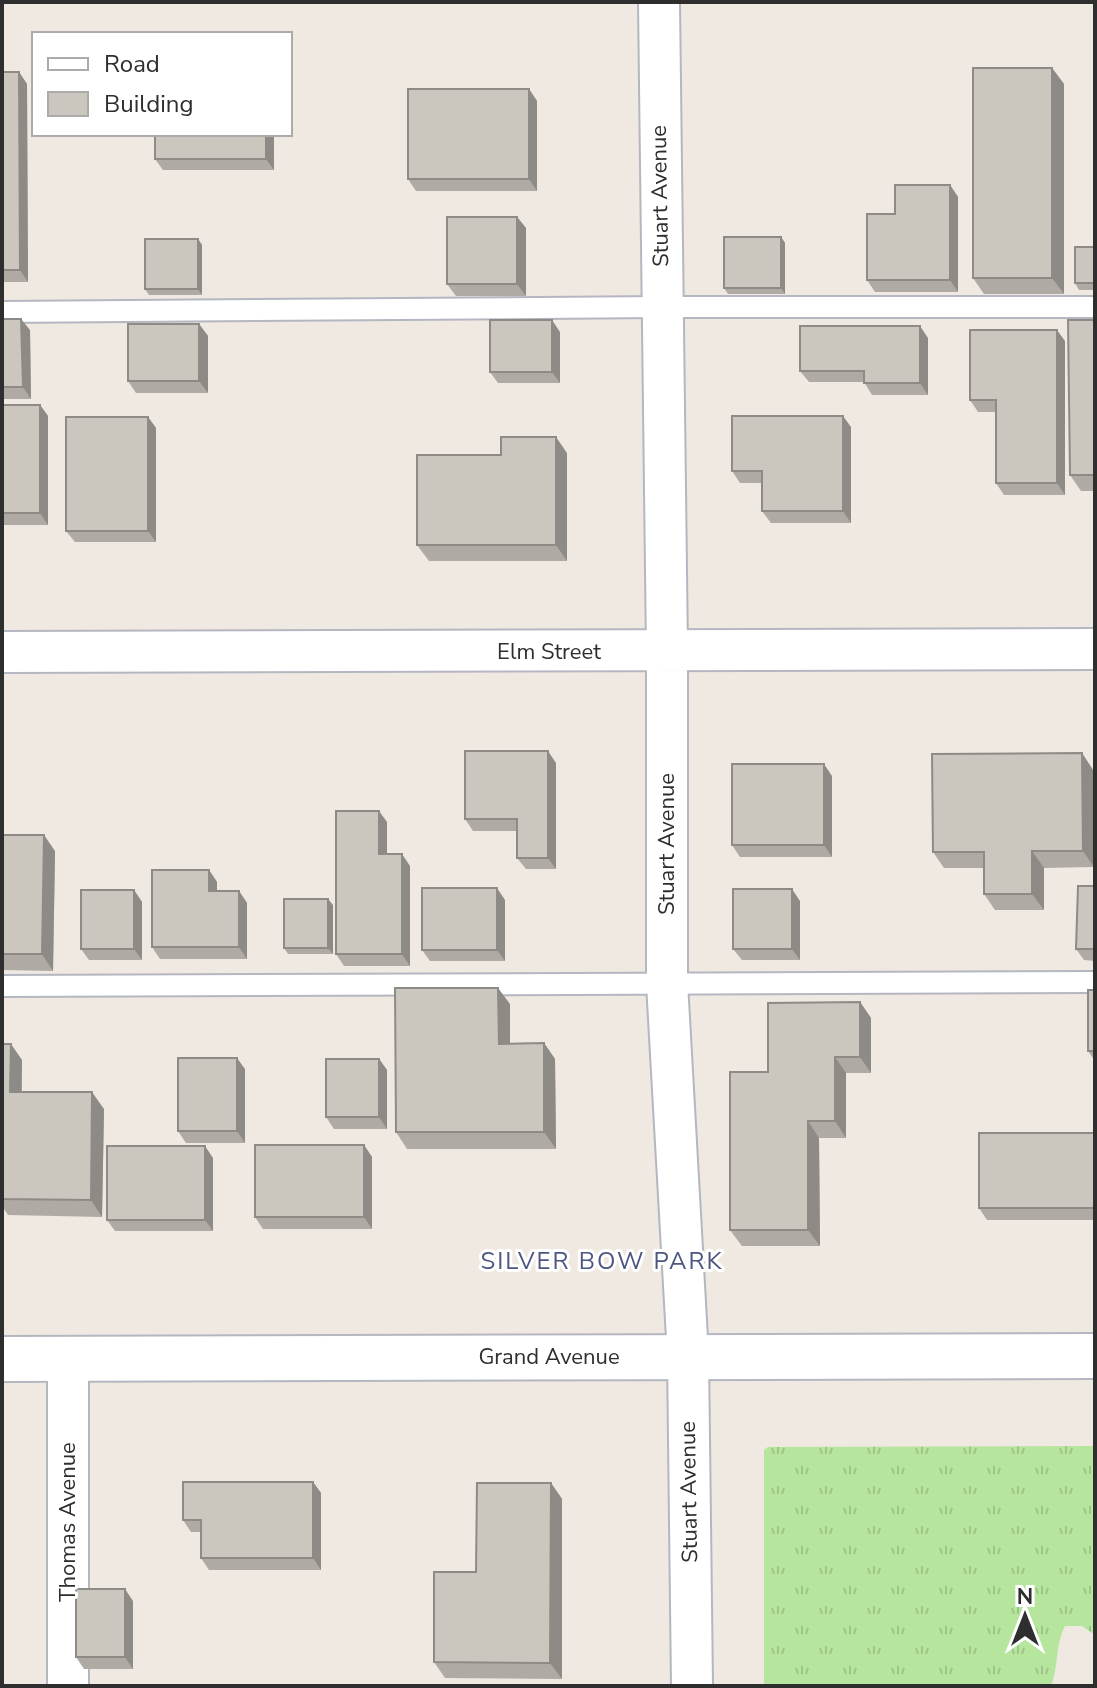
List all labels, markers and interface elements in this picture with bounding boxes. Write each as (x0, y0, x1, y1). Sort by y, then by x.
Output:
legend (32, 32, 292, 136)
text: Road (104, 48, 160, 80)
text: Building (104, 88, 194, 120)
street label: Stuart Avenue (644, 125, 676, 267)
street label: Elm Street (497, 637, 601, 667)
street label: Stuart Avenue (652, 773, 682, 915)
district label: SILVER BOW PARK (480, 1245, 724, 1277)
street label: Grand Avenue (478, 1342, 620, 1372)
street label: Stuart Avenue (673, 1421, 705, 1563)
street label: Thomas Avenue (53, 1442, 83, 1602)
north arrow (985, 1576, 1065, 1656)
text: N (1017, 1582, 1033, 1612)

